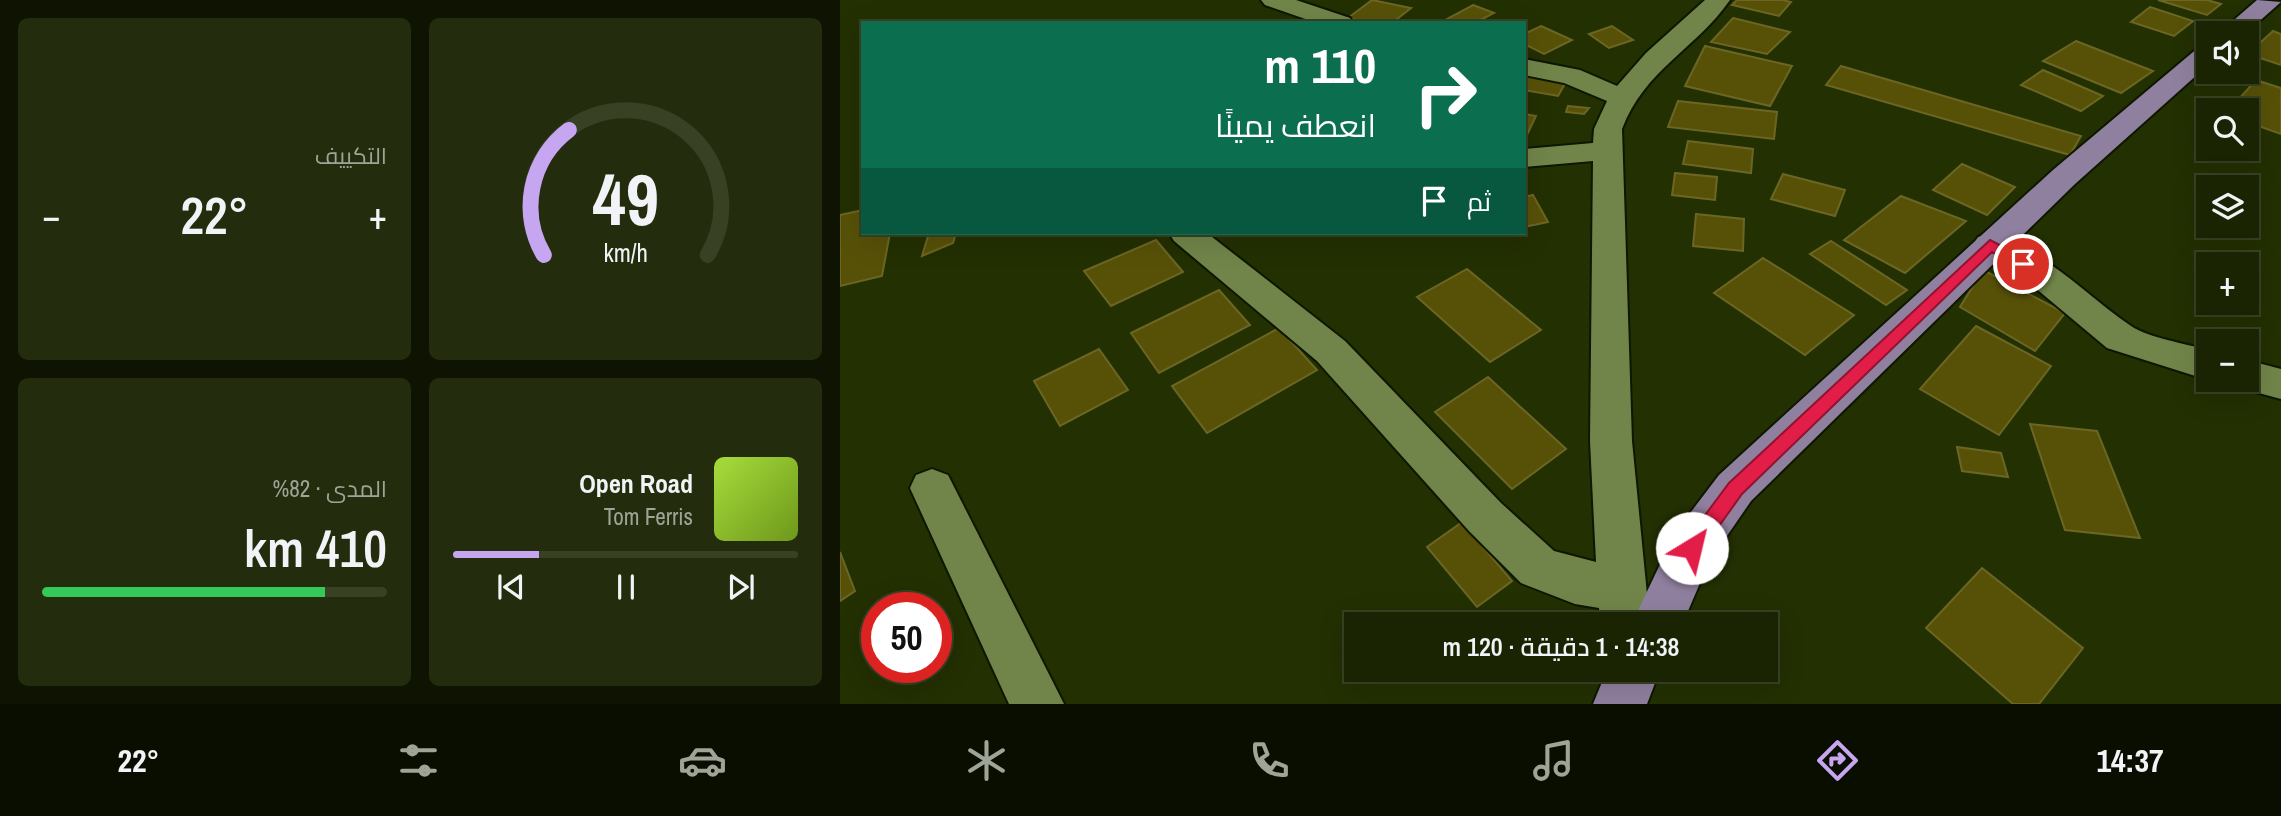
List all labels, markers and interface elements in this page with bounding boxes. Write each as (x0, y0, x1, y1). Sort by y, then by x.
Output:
map controls (2196, 21, 2259, 392)
button: sound (2196, 21, 2259, 84)
text: 110 m (1264, 32, 1376, 98)
icon: right (1400, 49, 1491, 140)
button: search (2196, 98, 2259, 161)
text: انعطف يمينًا (1215, 104, 1376, 147)
text: التكييف (315, 140, 387, 171)
text: 49 (592, 150, 659, 248)
button: layers (2196, 175, 2259, 238)
text: 22° (180, 180, 249, 250)
icon: arrive (1415, 182, 1453, 220)
text: ثم (1467, 184, 1491, 219)
text: − (42, 190, 60, 241)
text: + (369, 190, 387, 241)
pin (1993, 234, 2053, 294)
text: km/h (603, 236, 648, 270)
icon: arrive (2004, 245, 2042, 283)
button: + (2196, 252, 2259, 315)
button: − (2196, 329, 2259, 392)
text: Open Road (579, 466, 693, 501)
text: المدى · 82% (273, 473, 387, 504)
text: Tom Ferris (604, 501, 693, 532)
position arrow (1655, 511, 1729, 585)
text: 410 km (244, 513, 387, 583)
icon: previous (492, 568, 530, 606)
icon: pause (607, 568, 645, 606)
icon: next (722, 568, 760, 606)
speed limit sign: 50 (861, 592, 952, 683)
text: 14:38 · 1 دقيقة · 120 m (1443, 629, 1679, 664)
icon: filters (394, 736, 443, 785)
icon: car (678, 736, 727, 785)
icon: climate (962, 736, 1011, 785)
icon: phone (1245, 736, 1294, 785)
icon: music (1529, 736, 1578, 785)
icon: directions (1813, 736, 1862, 785)
text: 22° (117, 739, 159, 782)
text: 14:37 (2097, 739, 2164, 782)

